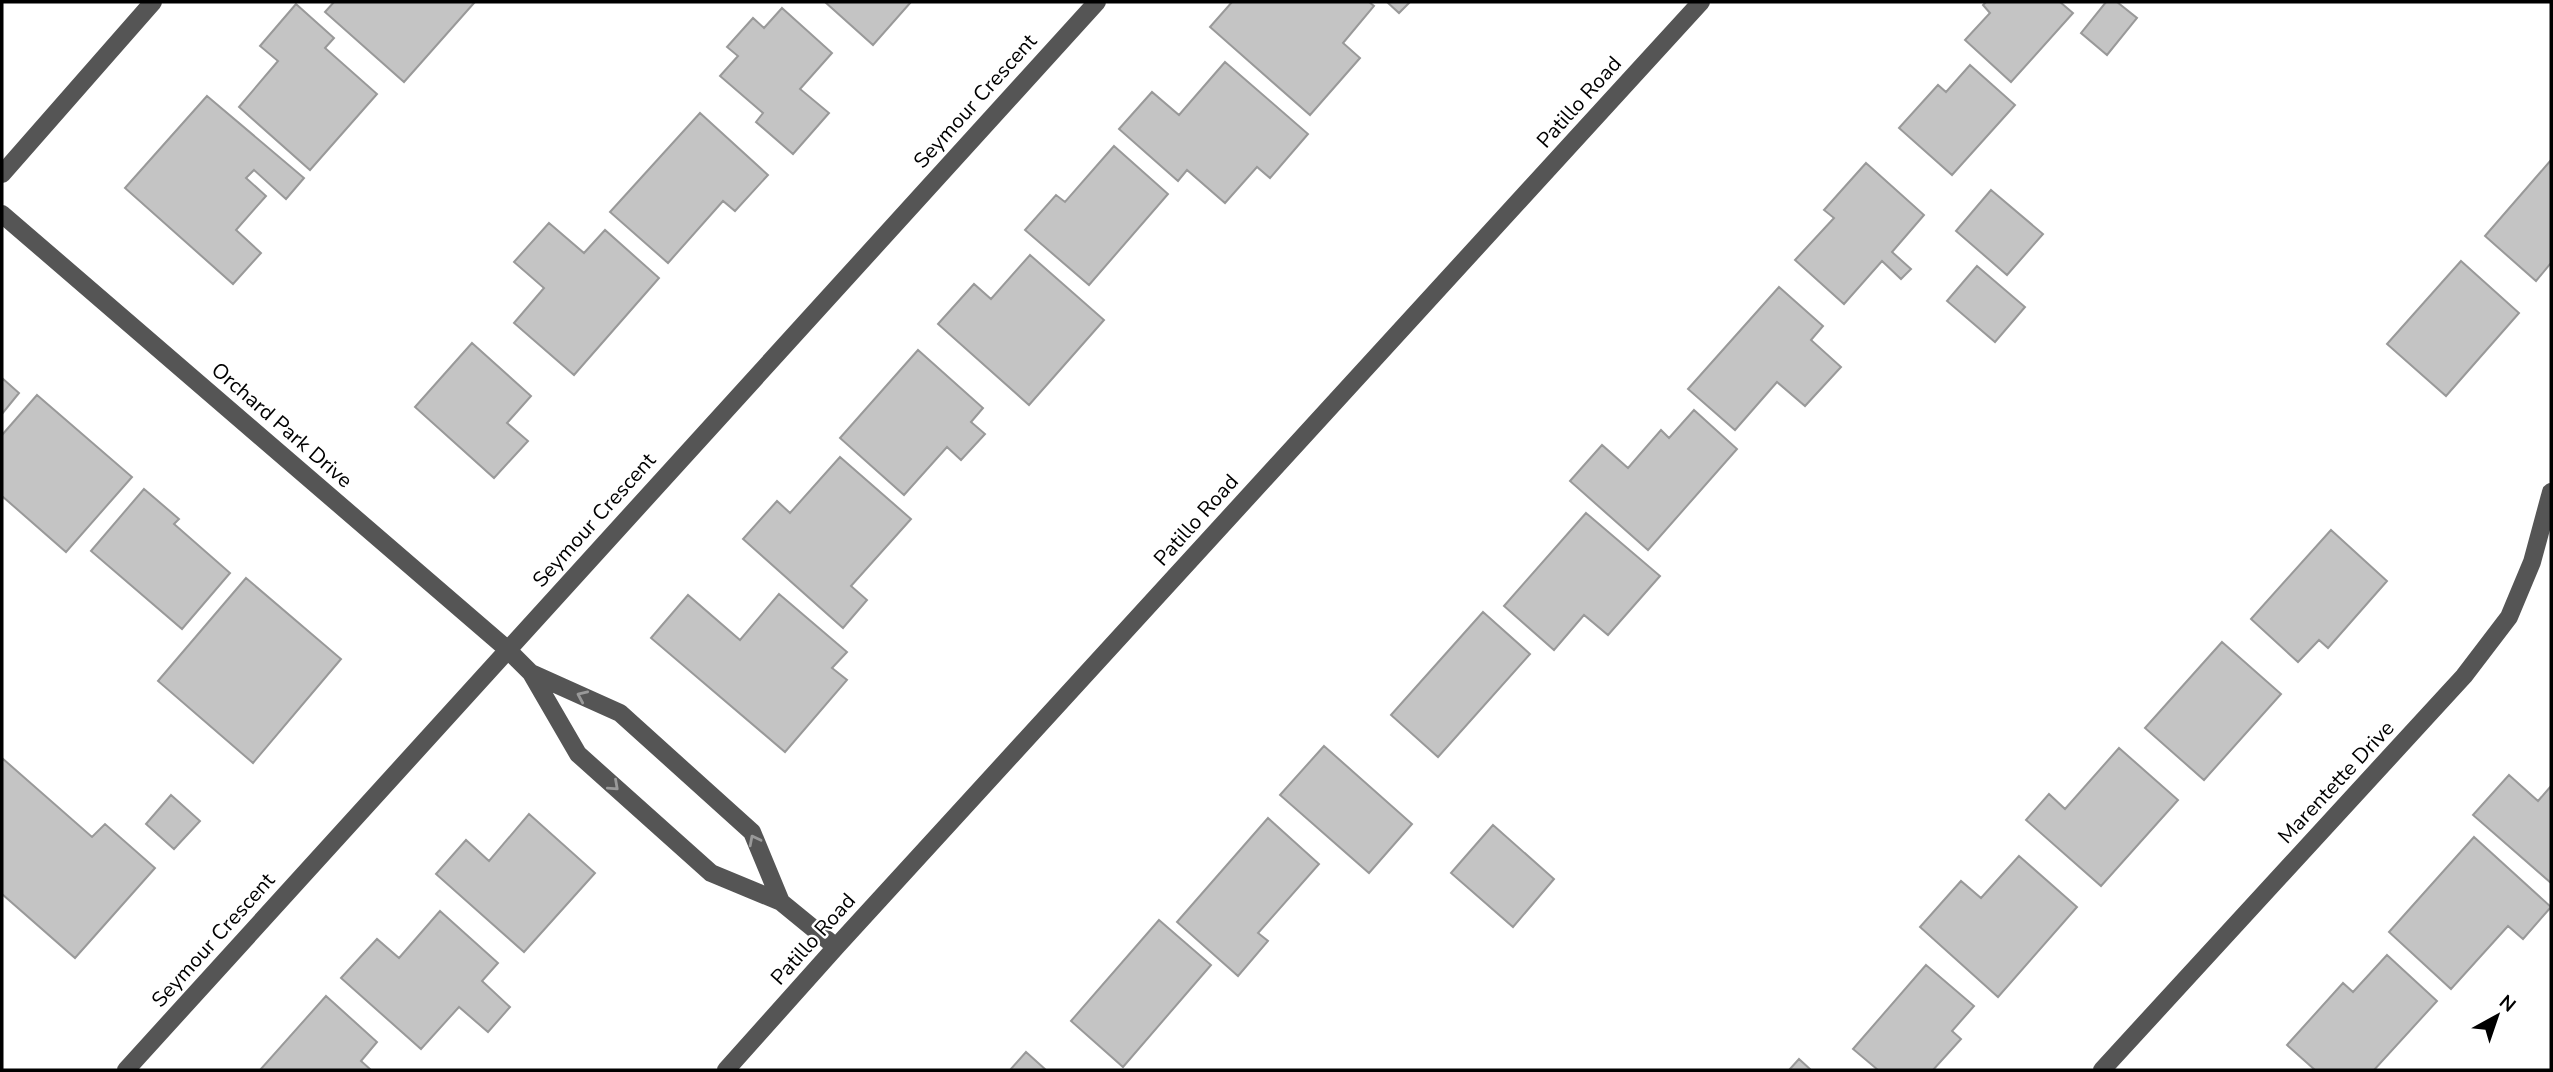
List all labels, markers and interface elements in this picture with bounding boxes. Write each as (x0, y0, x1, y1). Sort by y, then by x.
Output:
street label: Seymour Crescent (907, 27, 1043, 174)
street label: Patillo Road (1530, 50, 1628, 154)
street label: Orchard Park Drive (205, 356, 359, 494)
street label: Seymour Crescent (526, 446, 662, 593)
street label: Patillo Road (1147, 468, 1245, 572)
one-way arrow (577, 690, 589, 704)
street label: Marentette Drive (2272, 714, 2400, 850)
one-way arrow (606, 778, 619, 790)
one-way arrow (749, 835, 763, 847)
street label: Seymour Crescent (145, 866, 281, 1013)
street label: Patillo Road (764, 887, 862, 991)
north arrow (2462, 981, 2532, 1051)
text: N (2493, 989, 2521, 1018)

